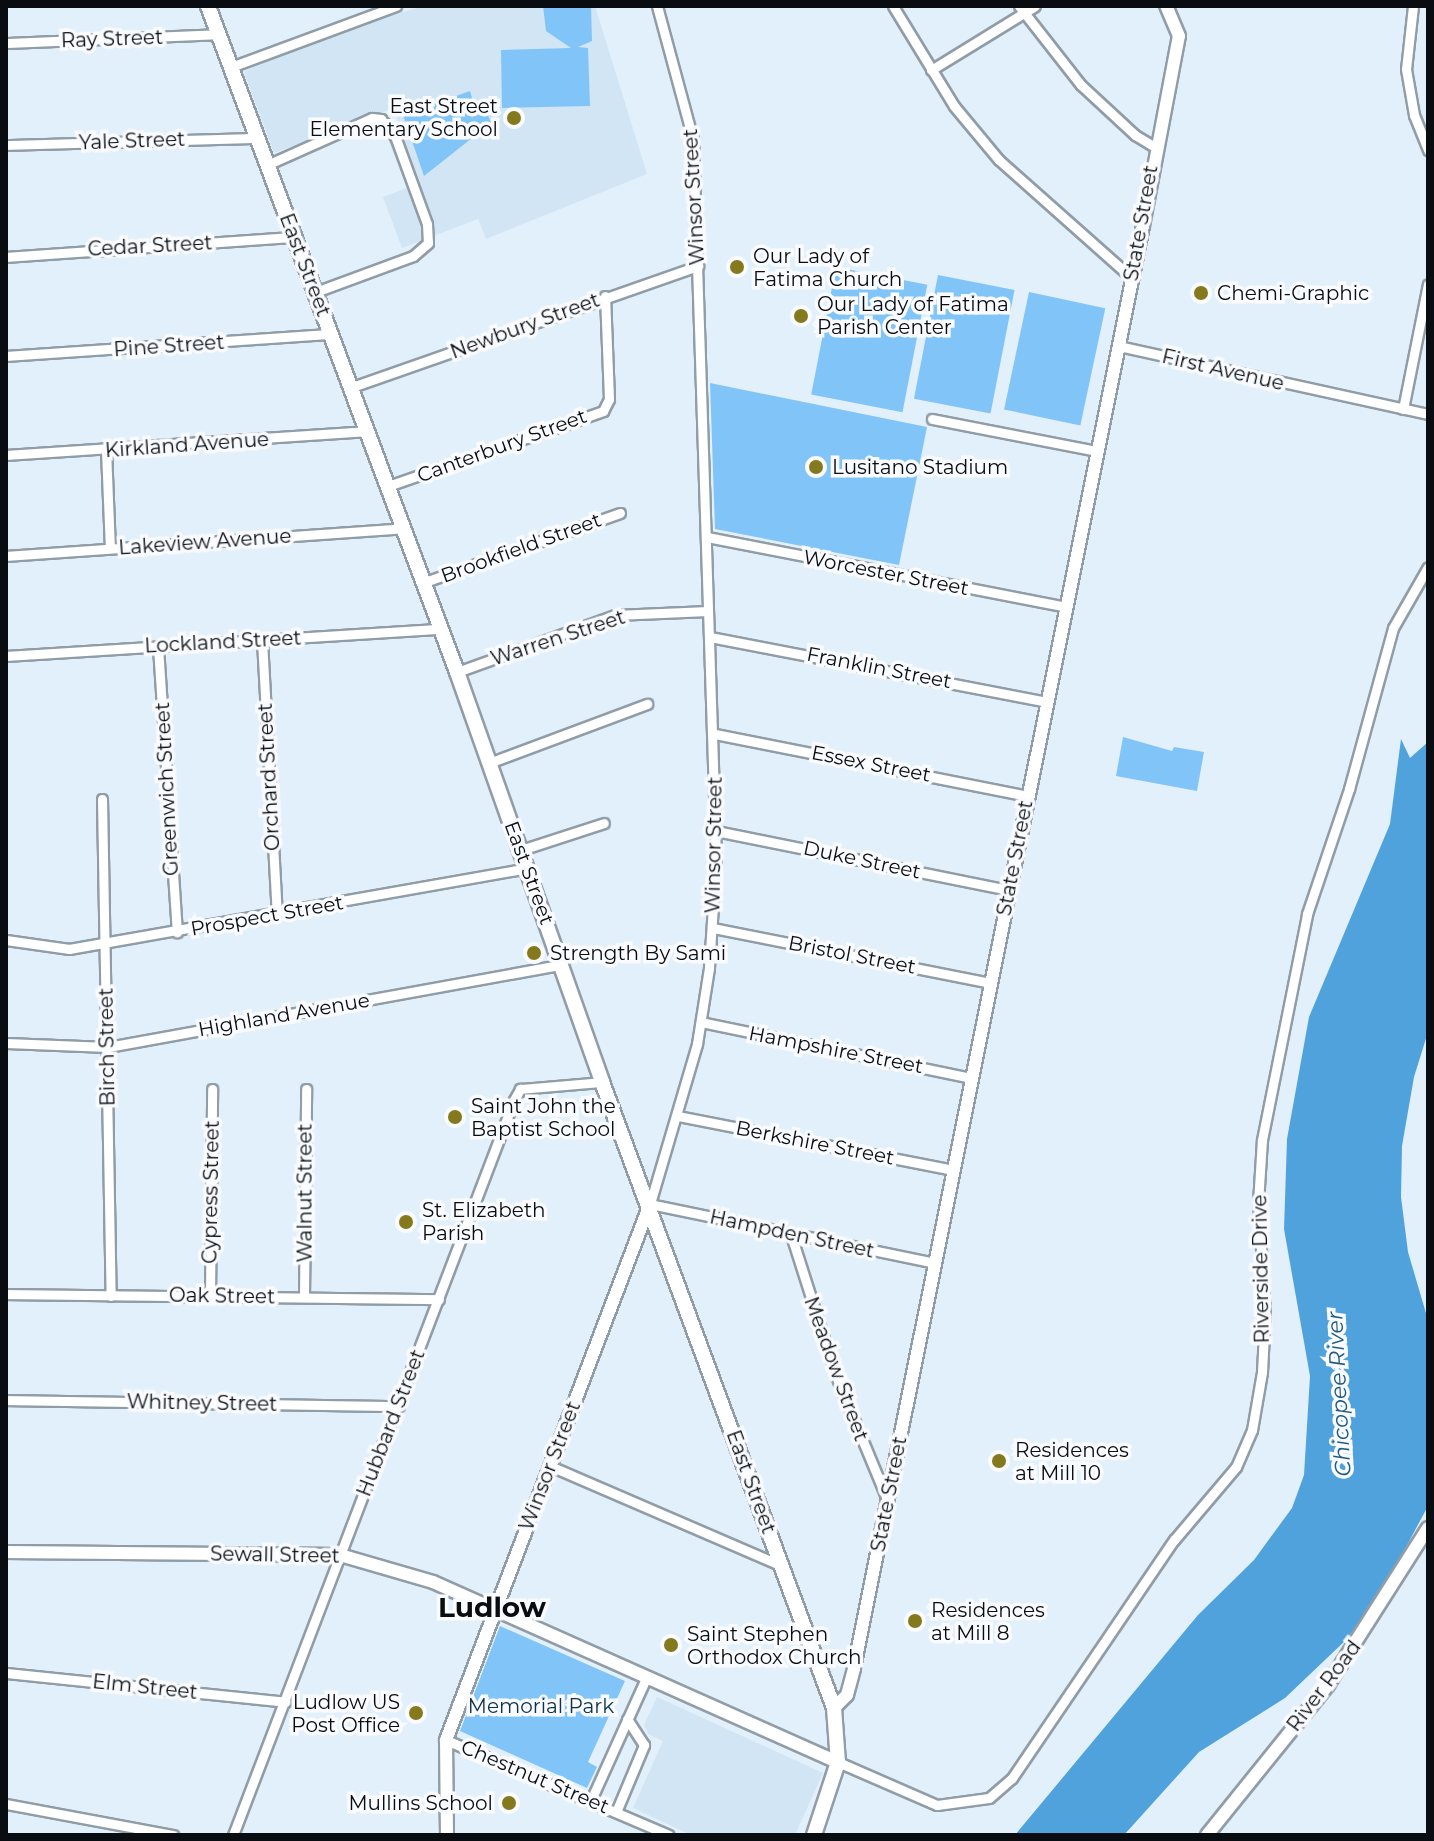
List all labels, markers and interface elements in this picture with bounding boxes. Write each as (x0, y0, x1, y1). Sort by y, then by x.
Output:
street label: Ray Street (60, 25, 164, 53)
place label: East Street Elementary School (309, 94, 498, 141)
marker: East Street Elementary School (505, 109, 523, 127)
street label: Yale Street (78, 127, 186, 155)
street label: Winsor Street (678, 128, 710, 266)
street label: State Street (1119, 163, 1163, 283)
street label: East Street (274, 210, 336, 320)
street label: Cedar Street (87, 231, 213, 261)
place label: Our Lady of Fatima Church (753, 244, 902, 291)
marker: Our Lady of Fatima Church (728, 258, 746, 276)
place label: Chemi-Graphic (1217, 281, 1369, 305)
marker: Chemi-Graphic (1192, 284, 1210, 302)
street label: Newbury Street (447, 288, 603, 364)
place label: Our Lady of Fatima Parish Center (817, 292, 1009, 339)
marker: Our Lady of Fatima Parish Center (792, 307, 810, 325)
street label: Pine Street (113, 330, 225, 362)
street label: First Avenue (1160, 344, 1286, 396)
street label: Canterbury Street (414, 404, 590, 488)
street label: Kirkland Avenue (104, 427, 270, 463)
place label: Lusitano Stadium (832, 455, 1008, 479)
marker: Lusitano Stadium (807, 458, 825, 476)
street label: Brookfield Street (438, 508, 604, 588)
street label: Lakeview Avenue (118, 524, 292, 560)
street label: Worcester Street (801, 545, 971, 601)
street label: Warren Street (488, 605, 628, 671)
street label: Lockland Street (144, 626, 302, 658)
street label: Franklin Street (805, 642, 953, 694)
street label: Greenwich Street (150, 701, 184, 877)
street label: Orchard Street (253, 702, 285, 852)
street label: Essex Street (809, 741, 933, 787)
street label: Winsor Street (701, 776, 727, 914)
street label: State Street (992, 798, 1038, 918)
street label: East Street (499, 818, 559, 928)
street label: Duke Street (801, 836, 923, 884)
street label: Prospect Street (189, 891, 345, 941)
street label: Bristol Street (786, 931, 918, 979)
place label: Strength By Sami (550, 941, 726, 965)
marker: Strength By Sami (525, 944, 543, 962)
street label: Birch Street (94, 988, 120, 1106)
street label: Highland Avenue (196, 988, 372, 1042)
street label: Hampshire Street (747, 1021, 925, 1079)
place label: Saint John the Baptist School (471, 1094, 616, 1141)
marker: Saint John the Baptist School (446, 1108, 464, 1126)
street label: Berkshire Street (734, 1116, 896, 1170)
street label: Cypress Street (198, 1120, 224, 1264)
street label: Walnut Street (293, 1123, 317, 1263)
street label: Riverside Drive (1248, 1194, 1274, 1344)
place label: St. Elizabeth Parish (422, 1198, 546, 1245)
street label: Hampden Street (707, 1205, 877, 1263)
marker: St. Elizabeth Parish (397, 1213, 415, 1231)
street label: Oak Street (169, 1283, 275, 1309)
street label: Meadow Street (799, 1294, 873, 1444)
water label: Chicopee River (1321, 1311, 1357, 1477)
street label: Hubbard Street (352, 1346, 430, 1500)
street label: Whitney Street (126, 1390, 278, 1416)
street label: Winsor Street (514, 1398, 586, 1534)
street label: East Street (721, 1427, 781, 1537)
street label: State Street (866, 1434, 912, 1554)
place label: Residences at Mill 10 (1015, 1438, 1129, 1485)
marker: Residences at Mill 10 (990, 1452, 1008, 1470)
street label: Sewall Street (210, 1542, 340, 1568)
district label: Ludlow (438, 1590, 546, 1624)
place label: Residences at Mill 8 (931, 1598, 1045, 1645)
marker: Residences at Mill 8 (906, 1612, 924, 1630)
place label: Saint Stephen Orthodox Church (687, 1622, 861, 1669)
marker: Saint Stephen Orthodox Church (662, 1636, 680, 1654)
street label: River Road (1282, 1636, 1366, 1736)
street label: Elm Street (91, 1670, 199, 1704)
place label: Ludlow US Post Office (291, 1690, 400, 1737)
park label: Memorial Park (468, 1694, 614, 1718)
marker: Ludlow US Post Office (407, 1704, 425, 1722)
street label: Chestnut Street (457, 1735, 613, 1819)
place label: Mullins School (348, 1791, 493, 1815)
marker: Mullins School (500, 1794, 518, 1812)

